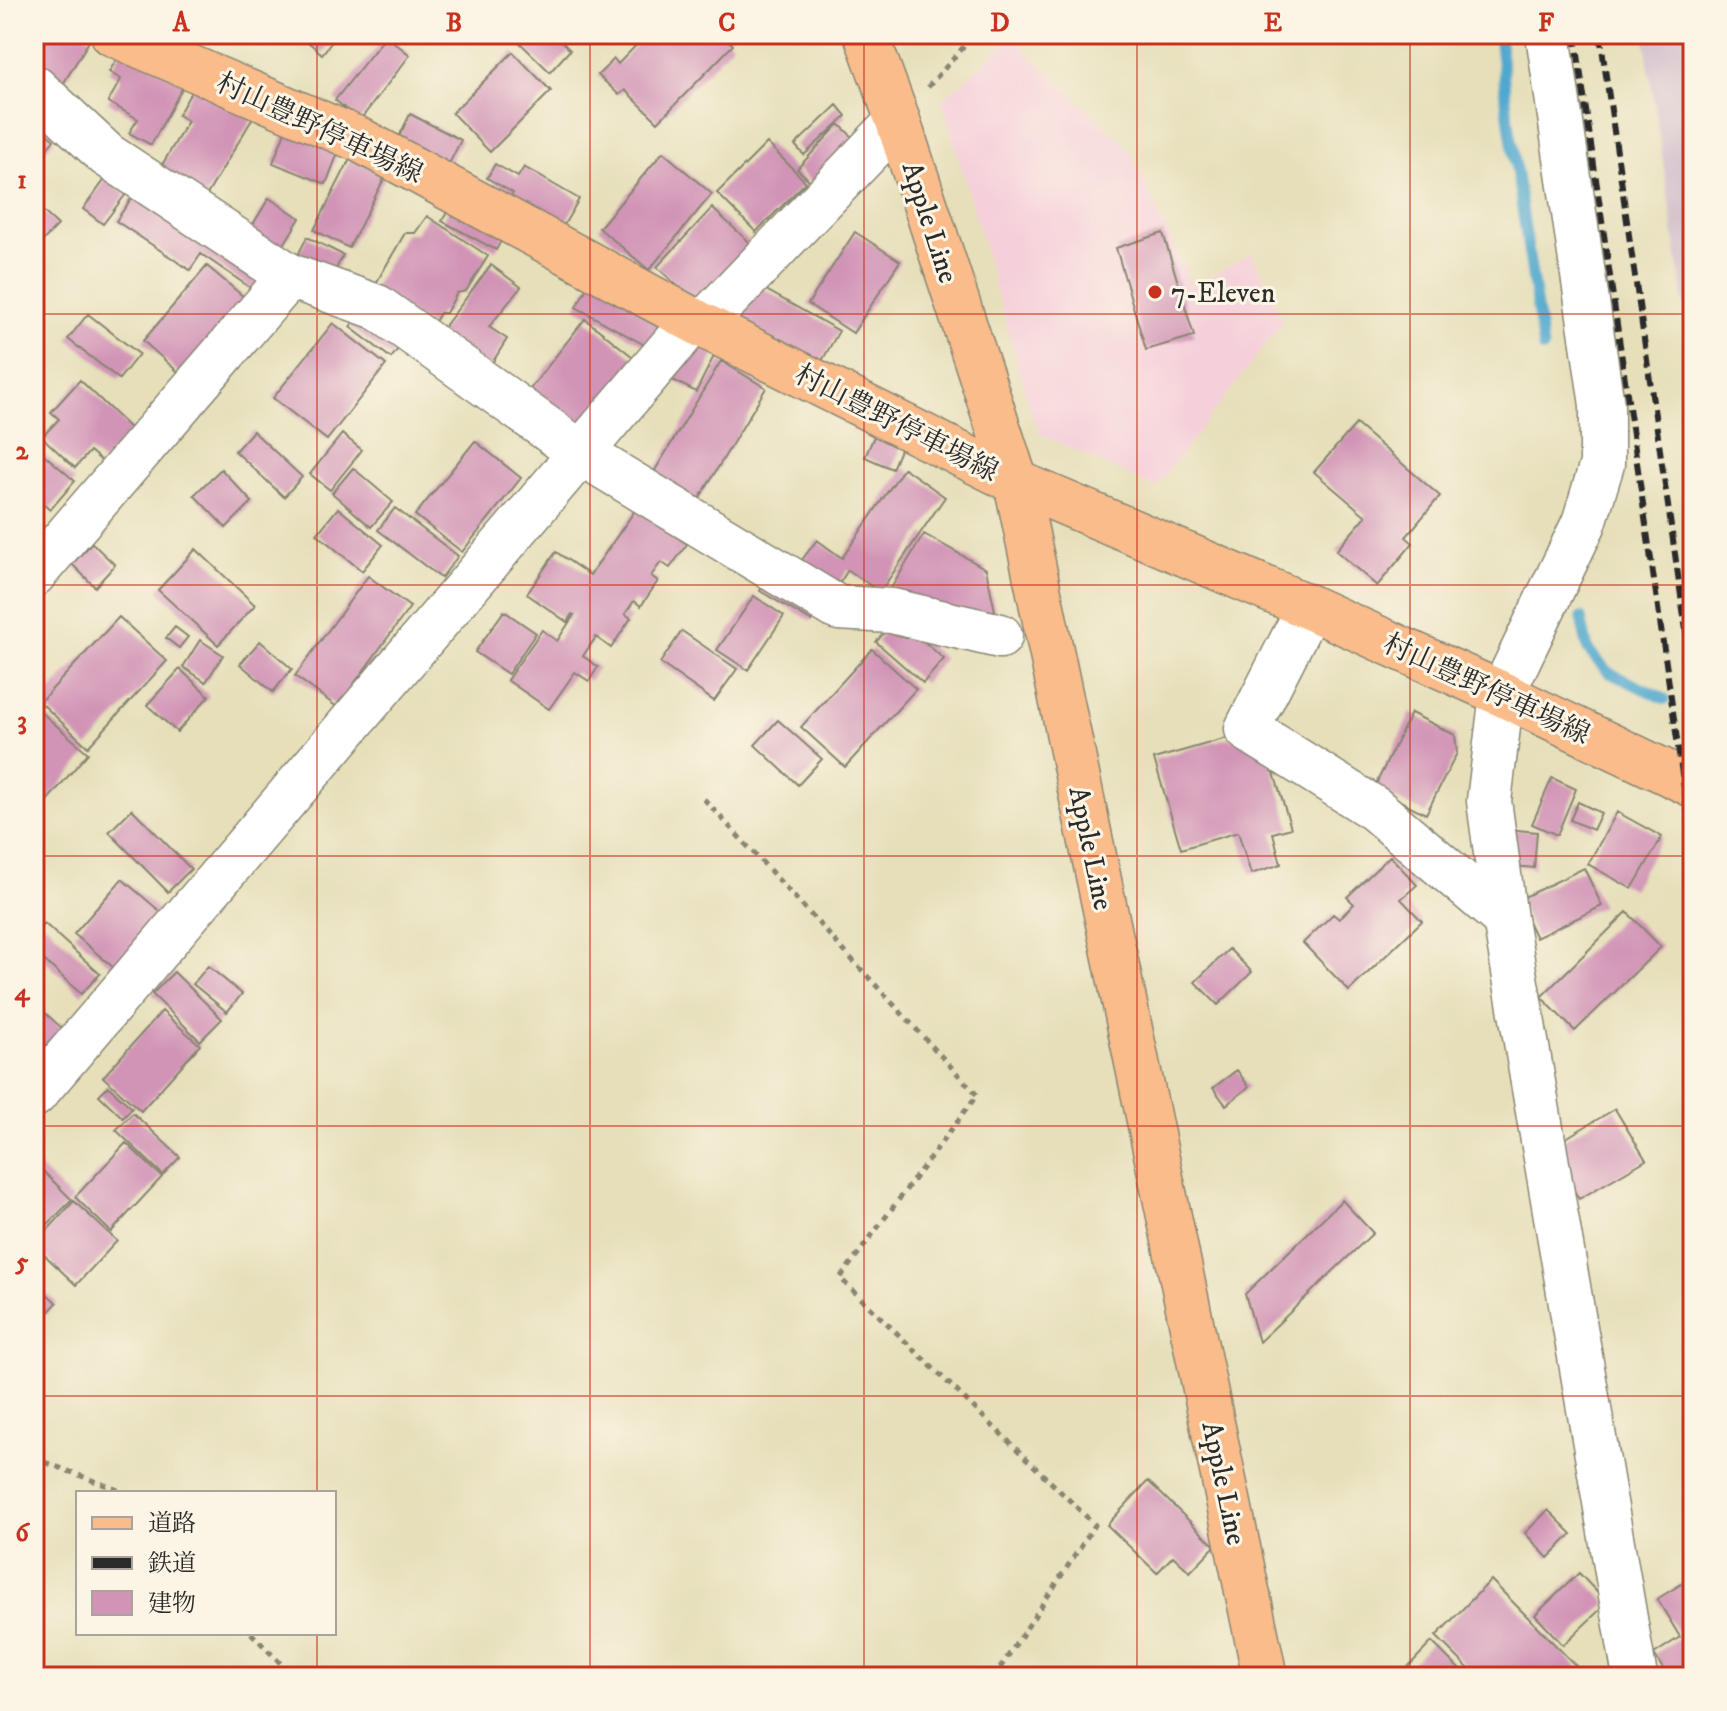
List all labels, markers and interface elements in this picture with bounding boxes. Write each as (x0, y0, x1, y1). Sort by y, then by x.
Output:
text: A (172, 7, 191, 40)
text: B (446, 7, 462, 40)
text: C (718, 7, 736, 40)
text: D (990, 7, 1010, 40)
text: E (1264, 7, 1282, 40)
text: F (1538, 7, 1555, 40)
street label: 村山豊野停車場線 (210, 65, 428, 192)
street label: Apple Line (894, 158, 966, 287)
text: 1 (17, 164, 27, 197)
place label: 7-Eleven (1171, 276, 1276, 311)
marker: 7-Eleven (1146, 283, 1164, 301)
street label: 村山豊野停車場線 (789, 357, 1004, 490)
text: 2 (16, 435, 30, 468)
street label: 村山豊野停車場線 (1377, 626, 1595, 753)
text: 3 (17, 705, 27, 738)
street label: Apple Line (1060, 783, 1121, 913)
text: 4 (15, 976, 31, 1009)
text: 5 (15, 1246, 29, 1279)
street label: Apple Line (1193, 1418, 1254, 1548)
legend (76, 1491, 336, 1635)
text: 道路 (148, 1509, 196, 1539)
text: 6 (15, 1517, 30, 1550)
text: 鉄道 (148, 1549, 196, 1579)
text: 建物 (148, 1589, 196, 1619)

